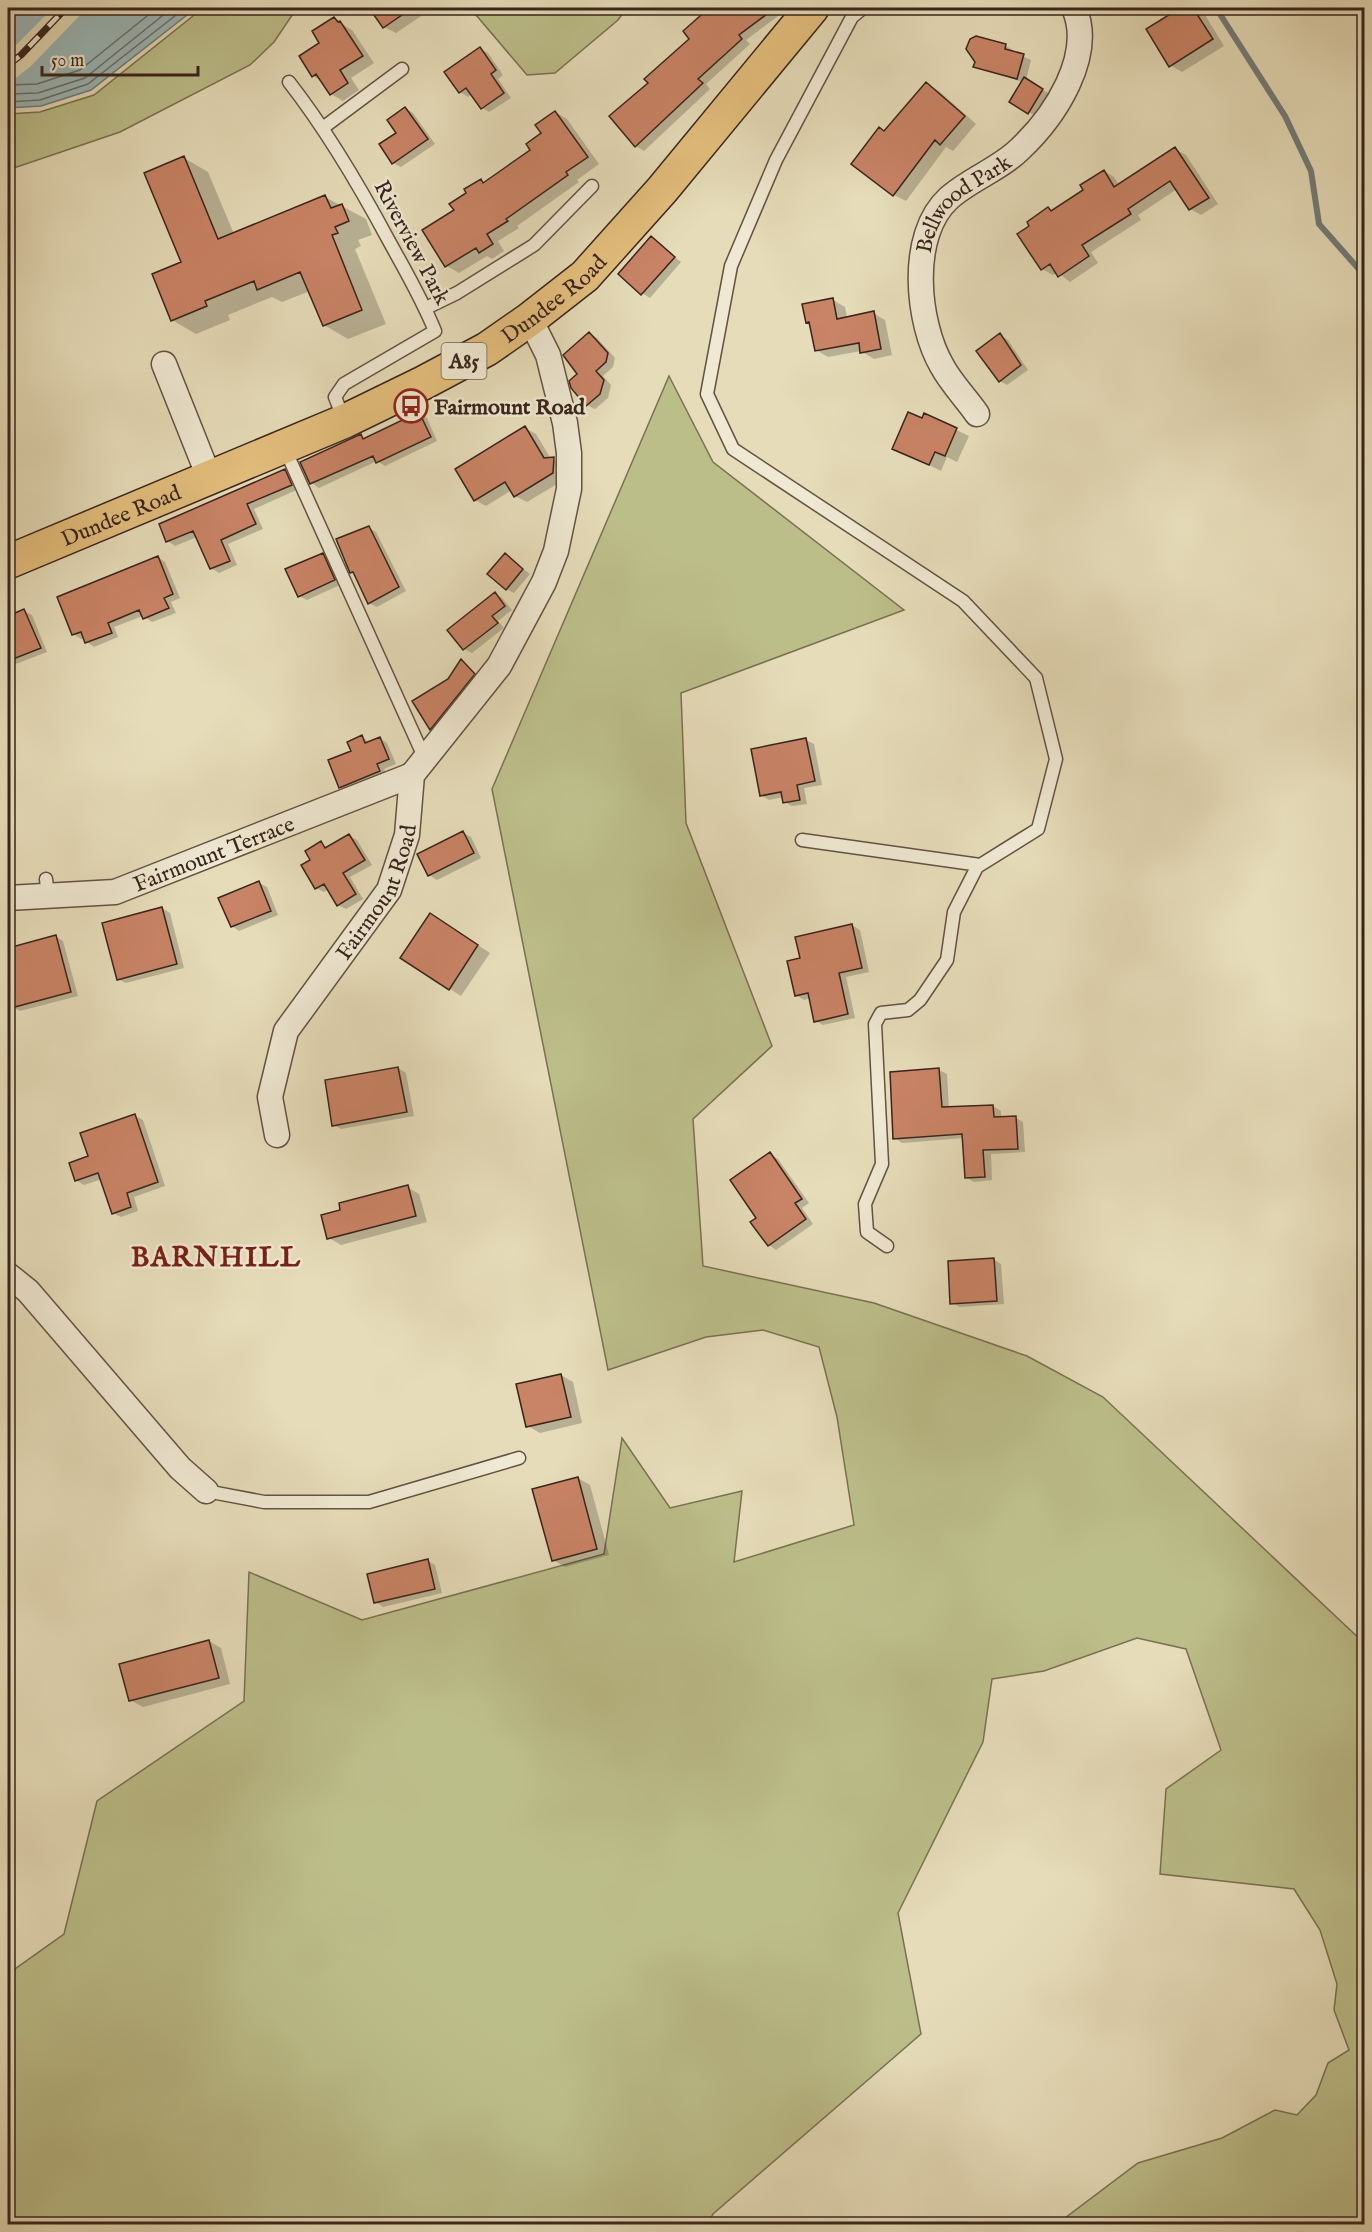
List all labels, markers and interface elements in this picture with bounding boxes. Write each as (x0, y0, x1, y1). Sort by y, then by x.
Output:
scale bar (42, 39, 198, 77)
text: 50 m (51, 50, 84, 73)
street label: Bellwood Park (911, 149, 1018, 256)
street label: Riverview Park (367, 176, 456, 310)
street label: Dundee Road (496, 249, 614, 351)
road number: A85 (442, 343, 486, 379)
bus stop icon: Fairmount Road (393, 388, 429, 424)
place label: Fairmount Road (434, 394, 586, 422)
street label: Dundee Road (57, 479, 186, 554)
street label: Fairmount Terrace (130, 811, 299, 899)
street label: Fairmount Road (331, 823, 424, 966)
district label: BARNHILL (131, 1241, 301, 1276)

